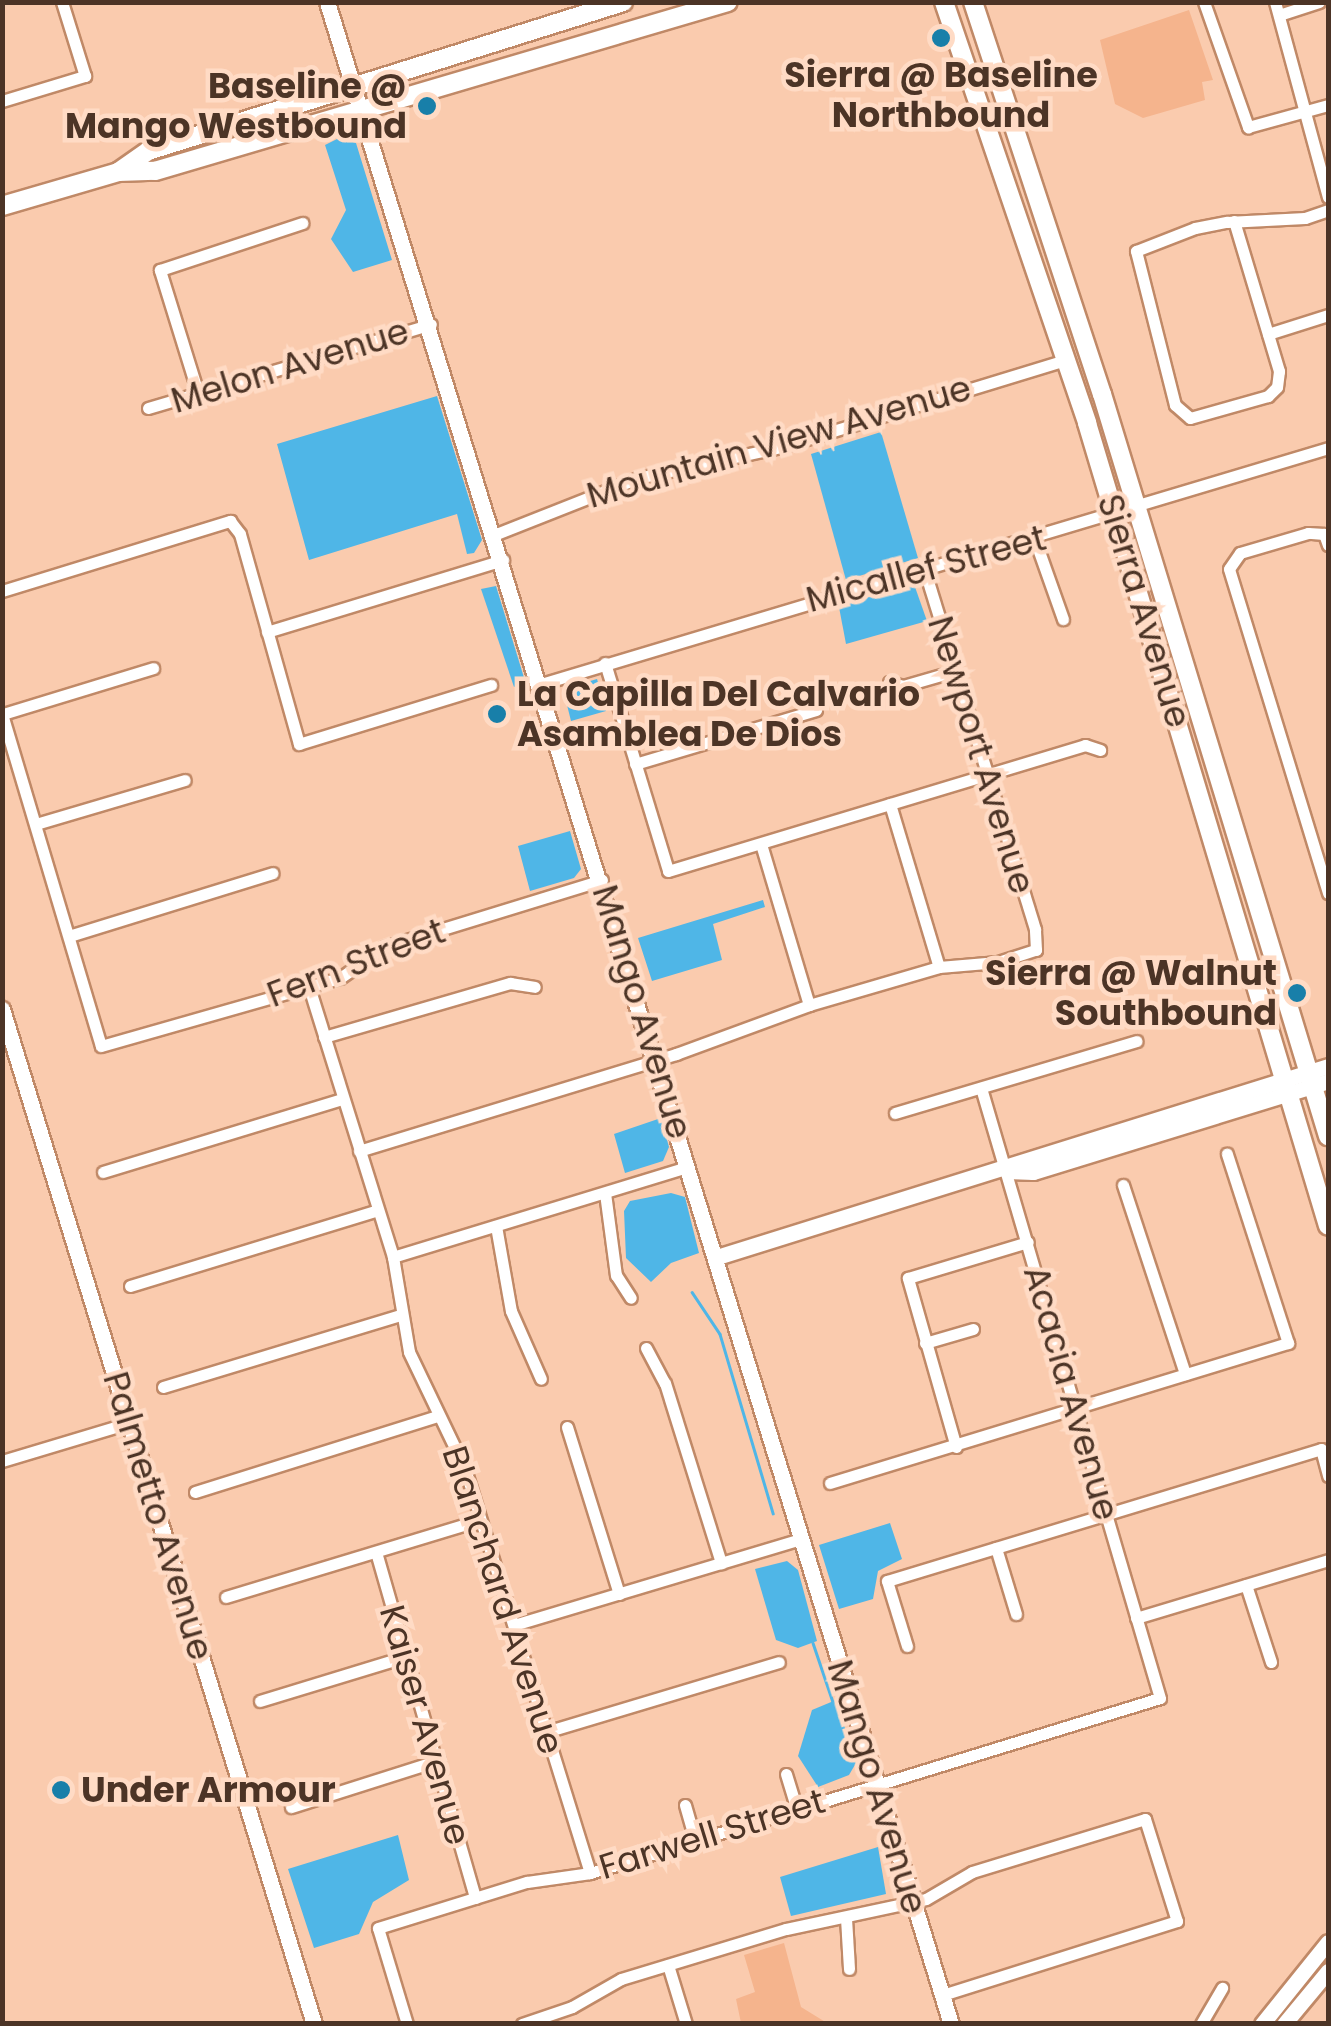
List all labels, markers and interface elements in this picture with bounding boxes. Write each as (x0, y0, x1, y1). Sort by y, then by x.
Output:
marker: Sierra @ Baseline Northbound (930, 27, 952, 49)
place label: Sierra @ Baseline Northbound (784, 54, 1098, 136)
place label: Baseline @ Mango Westbound (65, 65, 407, 147)
marker: Baseline @ Mango Westbound (416, 95, 438, 117)
street label: Melon Avenue (166, 310, 414, 422)
street label: Mountain View Avenue (582, 367, 976, 517)
street label: Sierra Avenue (1089, 489, 1199, 733)
street label: Micallef Street (802, 517, 1050, 621)
street label: Newport Avenue (919, 611, 1043, 899)
place label: La Capilla Del Calvario Asamblea De Dios (517, 673, 920, 755)
marker: La Capilla Del Calvario Asamblea De Dios (486, 703, 508, 725)
street label: Mango Avenue (583, 880, 701, 1144)
street label: Fern Street (261, 910, 451, 1016)
place label: Sierra @ Walnut Southbound (985, 952, 1277, 1034)
marker: Sierra @ Walnut Southbound (1286, 982, 1308, 1004)
street label: Acacia Avenue (1015, 1261, 1127, 1525)
street label: Palmetto Avenue (94, 1367, 222, 1665)
street label: Blanchard Avenue (433, 1441, 573, 1759)
street label: Kaiser Avenue (371, 1600, 479, 1850)
street label: Mango Avenue (818, 1655, 936, 1919)
place label: Under Armour (81, 1769, 336, 1811)
marker: Under Armour (50, 1779, 72, 1801)
street label: Farwell Street (594, 1780, 830, 1888)

